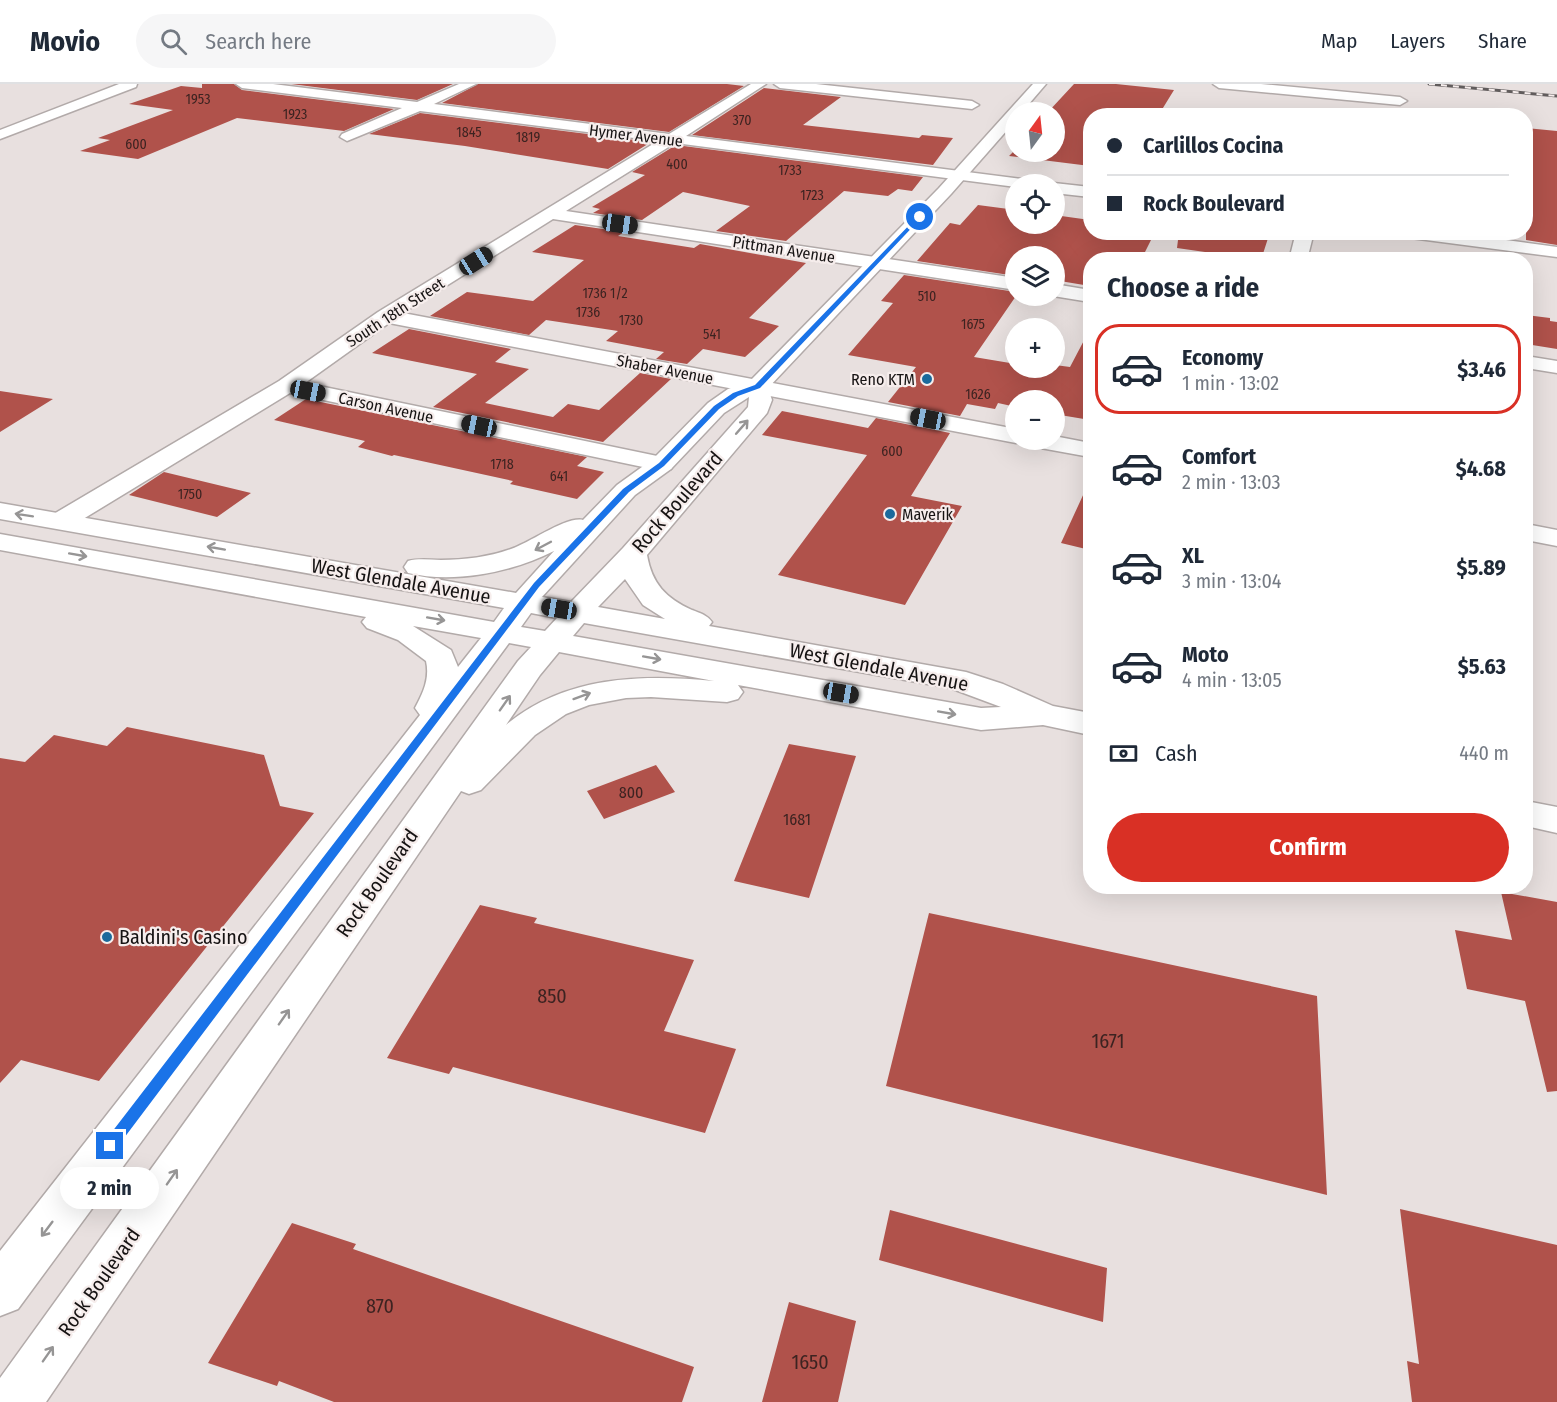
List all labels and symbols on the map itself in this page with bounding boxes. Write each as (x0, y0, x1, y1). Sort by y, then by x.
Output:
house number: 1953 (186, 91, 210, 108)
north arrow (1005, 102, 1065, 162)
house number: 1923 (283, 106, 307, 123)
house number: 370 (732, 112, 752, 129)
street label: Hymer Avenue (588, 120, 684, 151)
house number: 1845 (456, 124, 482, 141)
house number: 1819 (516, 129, 540, 146)
house number: 600 (125, 136, 147, 153)
house number: 400 (666, 156, 688, 173)
house number: 1733 (778, 162, 802, 179)
house number: 1723 (800, 187, 824, 204)
route start (906, 203, 933, 230)
car (601, 213, 639, 235)
street label: Pittman Avenue (731, 232, 837, 267)
car (456, 244, 496, 278)
street label: South 18th Street (343, 273, 449, 351)
house number: 1736 1/2 (582, 285, 628, 302)
house number: 510 (918, 288, 936, 305)
house number: 1736 (576, 304, 600, 321)
house number: 1730 (619, 312, 643, 329)
house number: 1675 (961, 316, 985, 333)
house number: 541 (703, 326, 721, 343)
street label: Shaber Avenue (615, 351, 715, 388)
place label: Reno KTM (851, 370, 915, 389)
marker: Reno KTM (920, 372, 934, 386)
car (289, 379, 327, 403)
house number: 1626 (965, 386, 991, 403)
street label: Carson Avenue (337, 388, 435, 427)
car (909, 407, 947, 431)
car (460, 413, 498, 439)
one-way arrow (735, 420, 749, 435)
house number: 600 (881, 443, 903, 460)
street label: Rock Boulevard (627, 447, 727, 557)
house number: 1718 (490, 456, 514, 473)
house number: 641 (550, 468, 568, 485)
house number: 1750 (178, 486, 202, 503)
place label: Maverik (902, 505, 954, 524)
marker: Maverik (883, 507, 897, 521)
one-way arrow (15, 510, 34, 521)
one-way arrow (535, 540, 552, 552)
one-way arrow (207, 543, 227, 554)
one-way arrow (68, 550, 88, 561)
street label: West Glendale Avenue (309, 553, 493, 609)
car (540, 597, 578, 621)
one-way arrow (425, 614, 445, 625)
street label: West Glendale Avenue (788, 638, 970, 696)
one-way arrow (641, 653, 661, 664)
car (822, 681, 860, 705)
one-way arrow (572, 690, 590, 701)
one-way arrow (499, 695, 511, 712)
one-way arrow (936, 708, 956, 719)
house number: 800 (619, 783, 643, 802)
house number: 1681 (783, 810, 811, 829)
street label: Rock Boulevard (331, 824, 423, 942)
place label: Baldini's Casino (119, 925, 247, 949)
marker: Baldini's Casino (100, 930, 114, 944)
house number: 850 (537, 984, 567, 1008)
one-way arrow (278, 1010, 290, 1026)
house number: 1671 (1092, 1029, 1124, 1053)
route end (96, 1132, 123, 1159)
callout: 2 min (60, 1167, 160, 1209)
one-way arrow (166, 1170, 178, 1186)
one-way arrow (40, 1221, 53, 1237)
street label: Rock Boulevard (53, 1223, 145, 1341)
house number: 870 (366, 1294, 394, 1318)
one-way arrow (42, 1347, 54, 1363)
house number: 1650 (791, 1350, 829, 1374)

